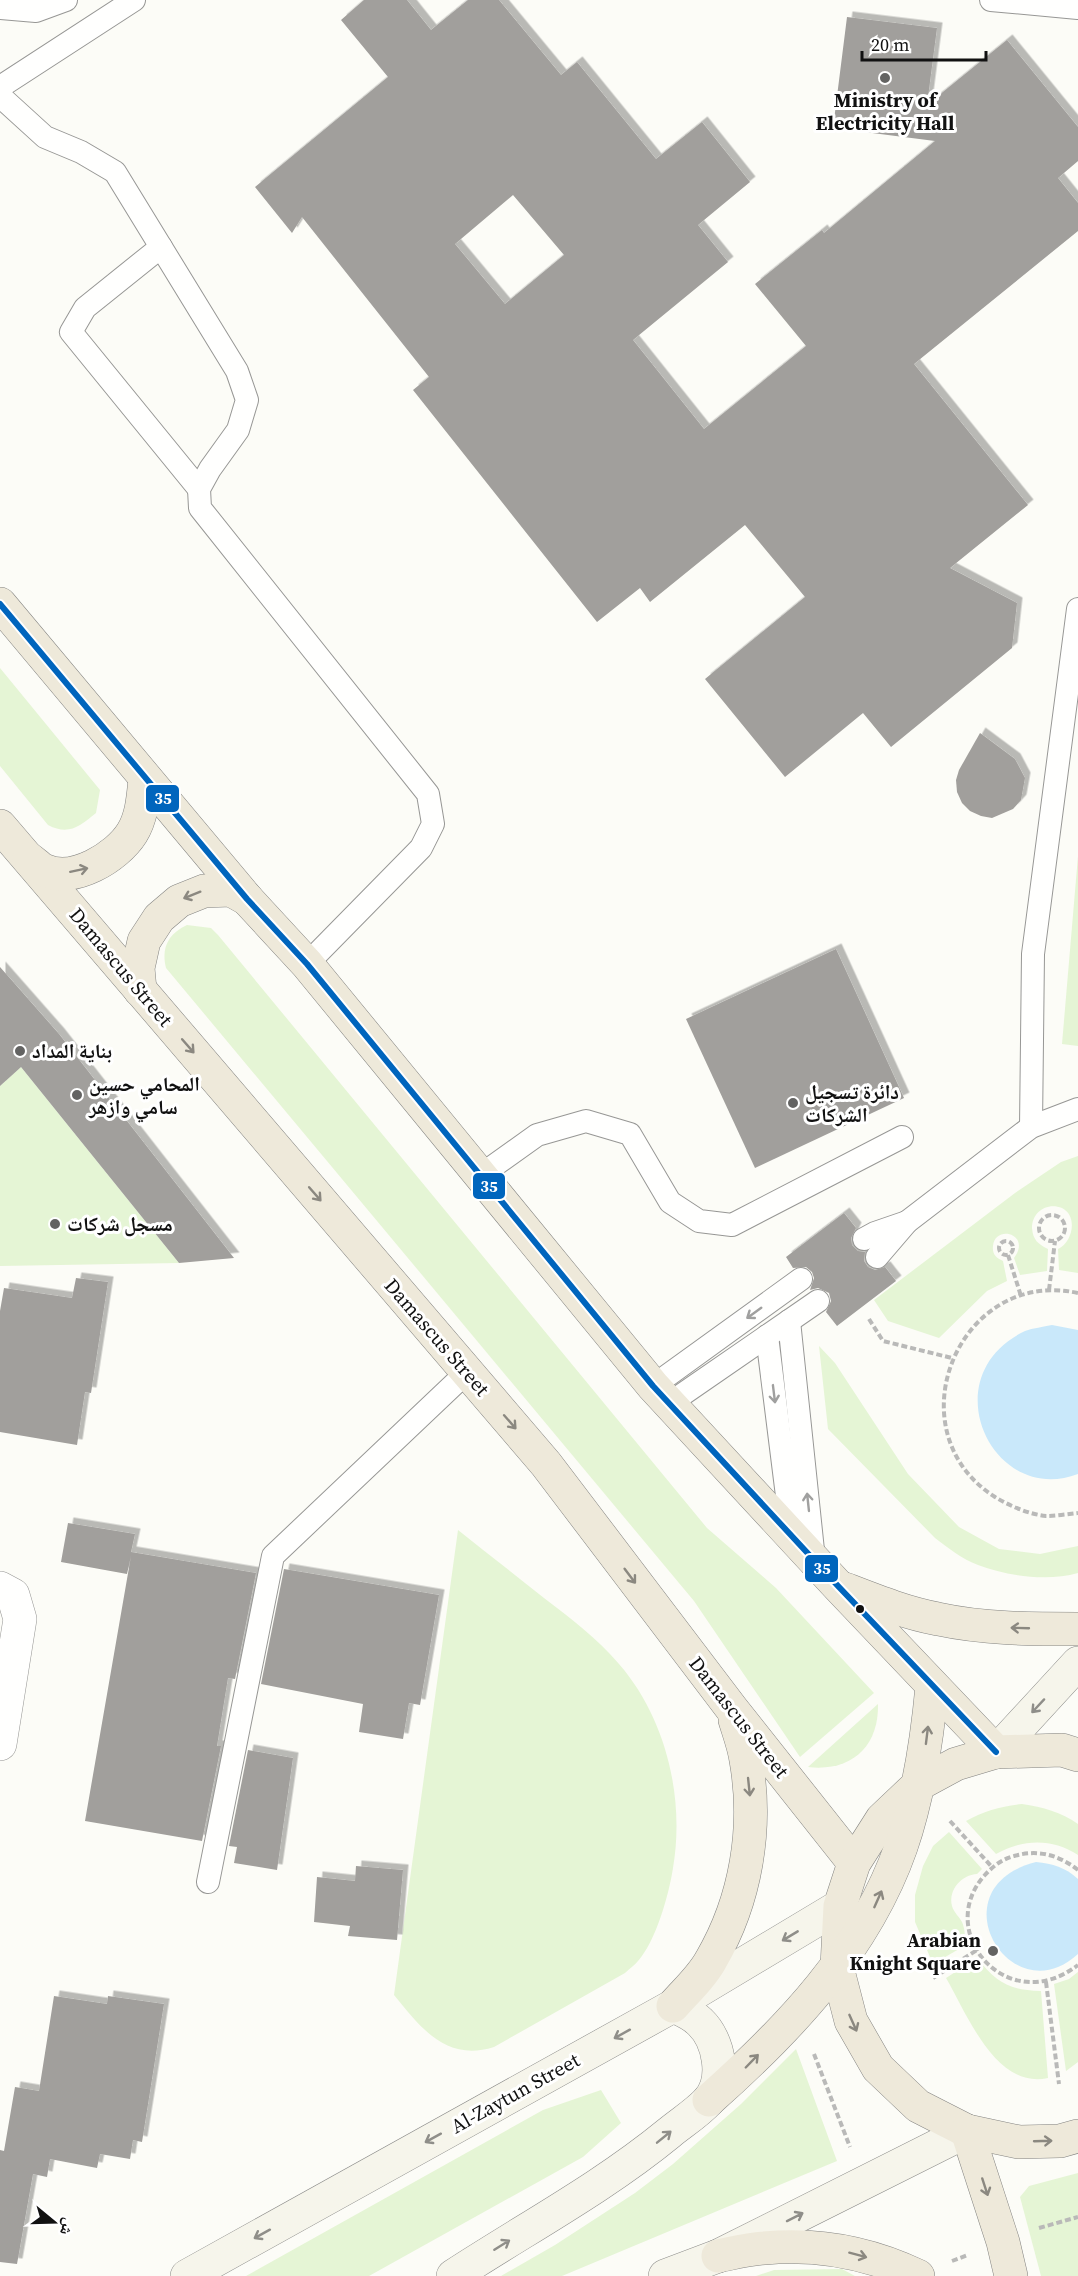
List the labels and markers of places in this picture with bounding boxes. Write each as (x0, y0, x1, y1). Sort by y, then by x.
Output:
marker: Ministry of Electricity Hall (878, 71, 892, 85)
place label: Ministry of Electricity Hall (816, 86, 954, 137)
place label: بناية المداد (32, 1037, 112, 1065)
marker: بناية المداد (13, 1044, 27, 1058)
place label: المحامي حسين سامي وازهر (88, 1070, 200, 1123)
place label: دائرة تسجيل الشركات (805, 1078, 899, 1129)
marker: المحامي حسين سامي وازهر (70, 1088, 84, 1102)
marker: دائرة تسجيل الشركات (786, 1096, 800, 1110)
place label: مسجل شركات (67, 1210, 173, 1238)
marker: مسجل شركات (48, 1217, 62, 1231)
unlabelled marker (854, 1603, 866, 1615)
place label: Arabian Knight Square (849, 1926, 981, 1977)
marker: Arabian Knight Square (986, 1944, 1000, 1958)

